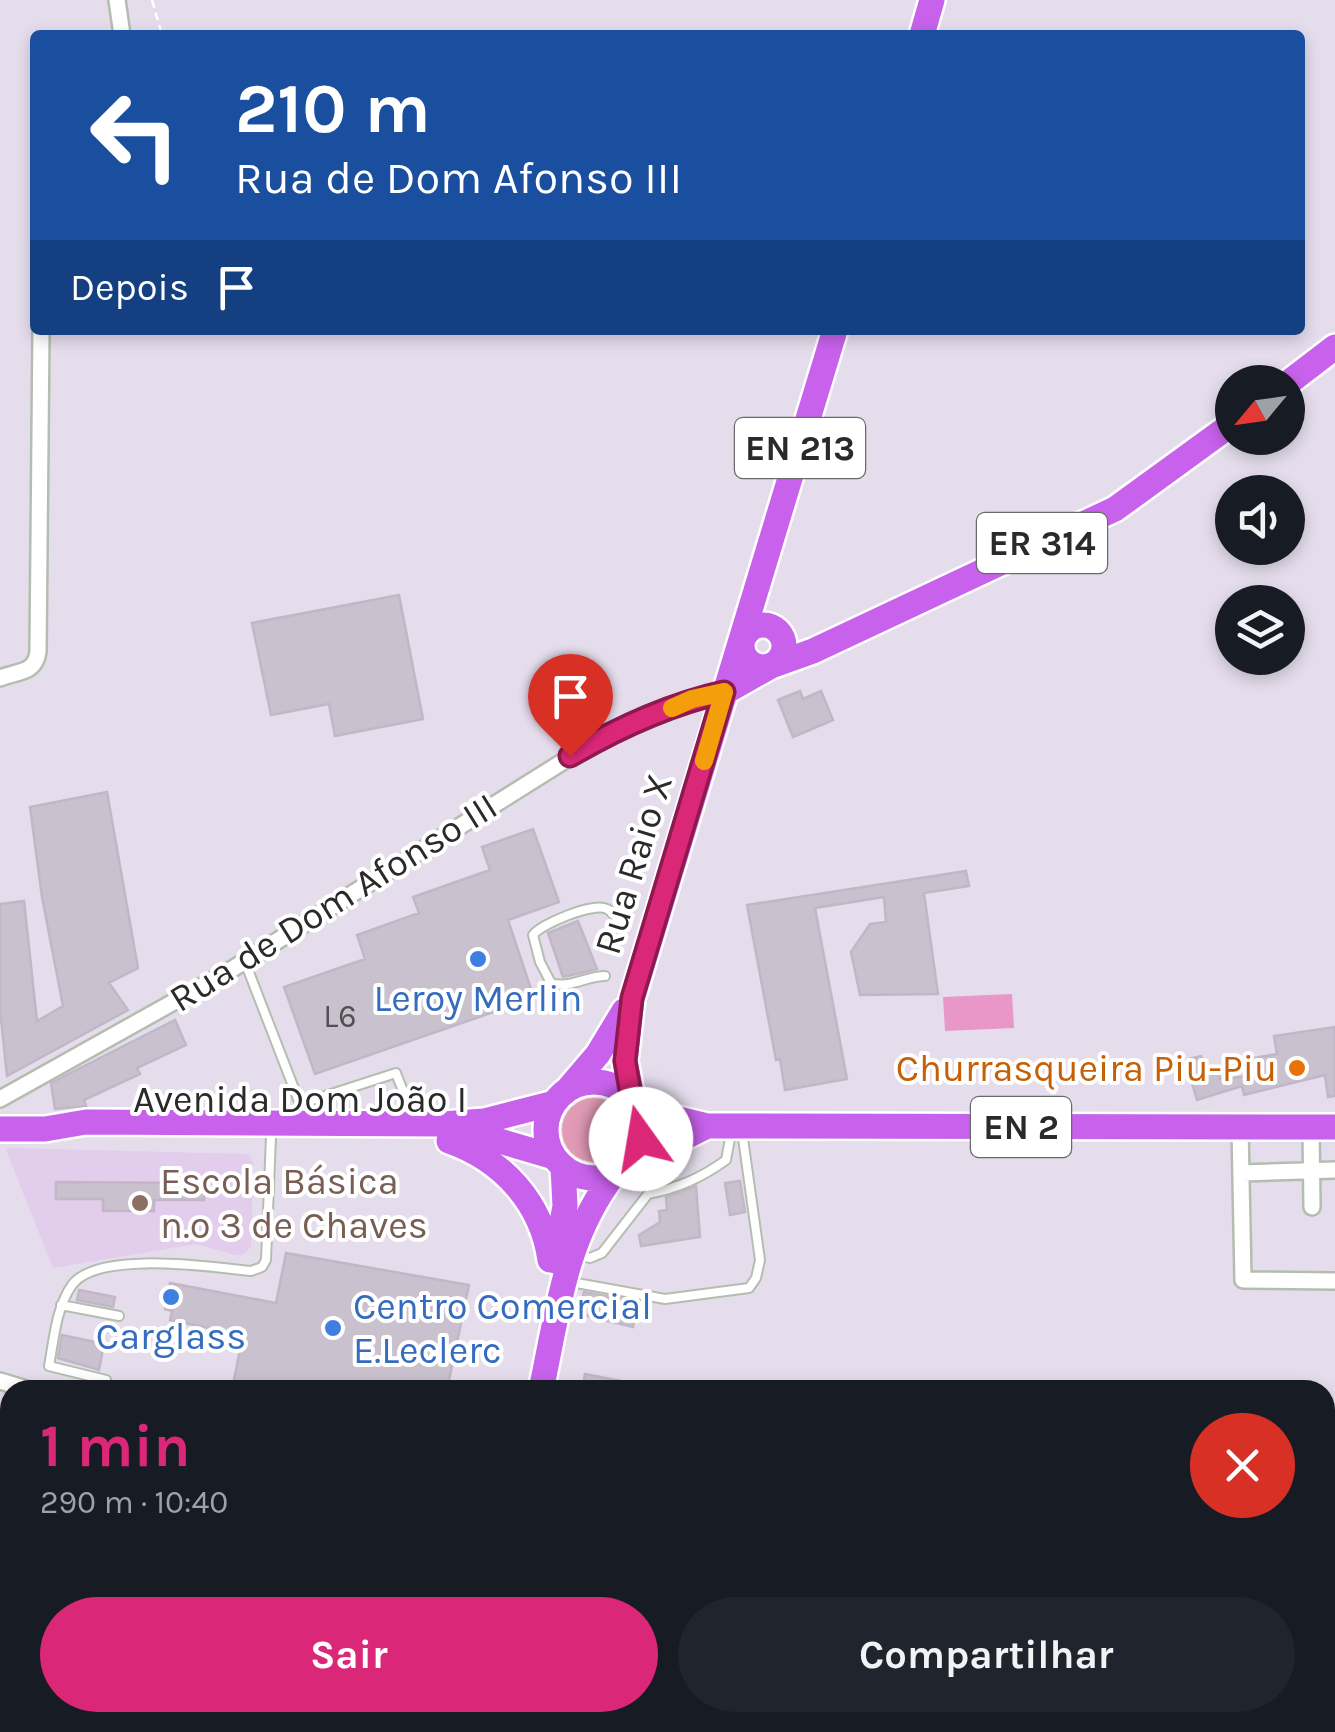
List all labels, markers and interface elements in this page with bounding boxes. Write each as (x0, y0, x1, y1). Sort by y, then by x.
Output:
text: 210 m (235, 68, 431, 150)
icon: left (70, 70, 200, 200)
text: Rua de Dom Afonso III (235, 152, 682, 204)
icon: arrive (209, 260, 264, 315)
text: Depois (70, 265, 189, 310)
north arrow (1215, 365, 1305, 455)
map controls (1215, 365, 1305, 675)
road number: EN 213 (735, 418, 865, 478)
button: sound (1215, 475, 1305, 565)
road number: ER 314 (977, 513, 1107, 573)
button: layers (1215, 585, 1305, 675)
pin (528, 654, 613, 757)
icon: arrive (543, 669, 598, 724)
street label: Rua Raio X (585, 769, 682, 960)
street label: Rua de Dom Afonso III (161, 783, 505, 1022)
marker: Leroy Merlin (467, 948, 489, 970)
place label: Leroy Merlin (374, 976, 582, 1021)
house number: L6 (323, 998, 357, 1035)
place label: Churrasqueira Piu-Piu (896, 1046, 1277, 1091)
marker: Churrasqueira Piu-Piu (1286, 1057, 1308, 1079)
street label: Avenida Dom João I (133, 1077, 467, 1122)
position arrow (589, 1087, 693, 1191)
road number: EN 2 (971, 1097, 1071, 1157)
place label: Escola Básica n.º 3 de Chaves (160, 1159, 428, 1248)
marker: Escola Básica n.º 3 de Chaves (129, 1192, 151, 1214)
place label: Centro Comercial E.Leclerc (353, 1284, 652, 1373)
marker: Carglass (160, 1286, 182, 1308)
place label: Carglass (96, 1314, 246, 1359)
marker: Centro Comercial E.Leclerc (322, 1317, 344, 1339)
text: 1 min (40, 1411, 191, 1481)
button: close (1190, 1413, 1295, 1518)
text: 290 m · 10:40 (40, 1484, 228, 1521)
button: Sair (40, 1597, 658, 1712)
button: Compartilhar (678, 1597, 1295, 1712)

